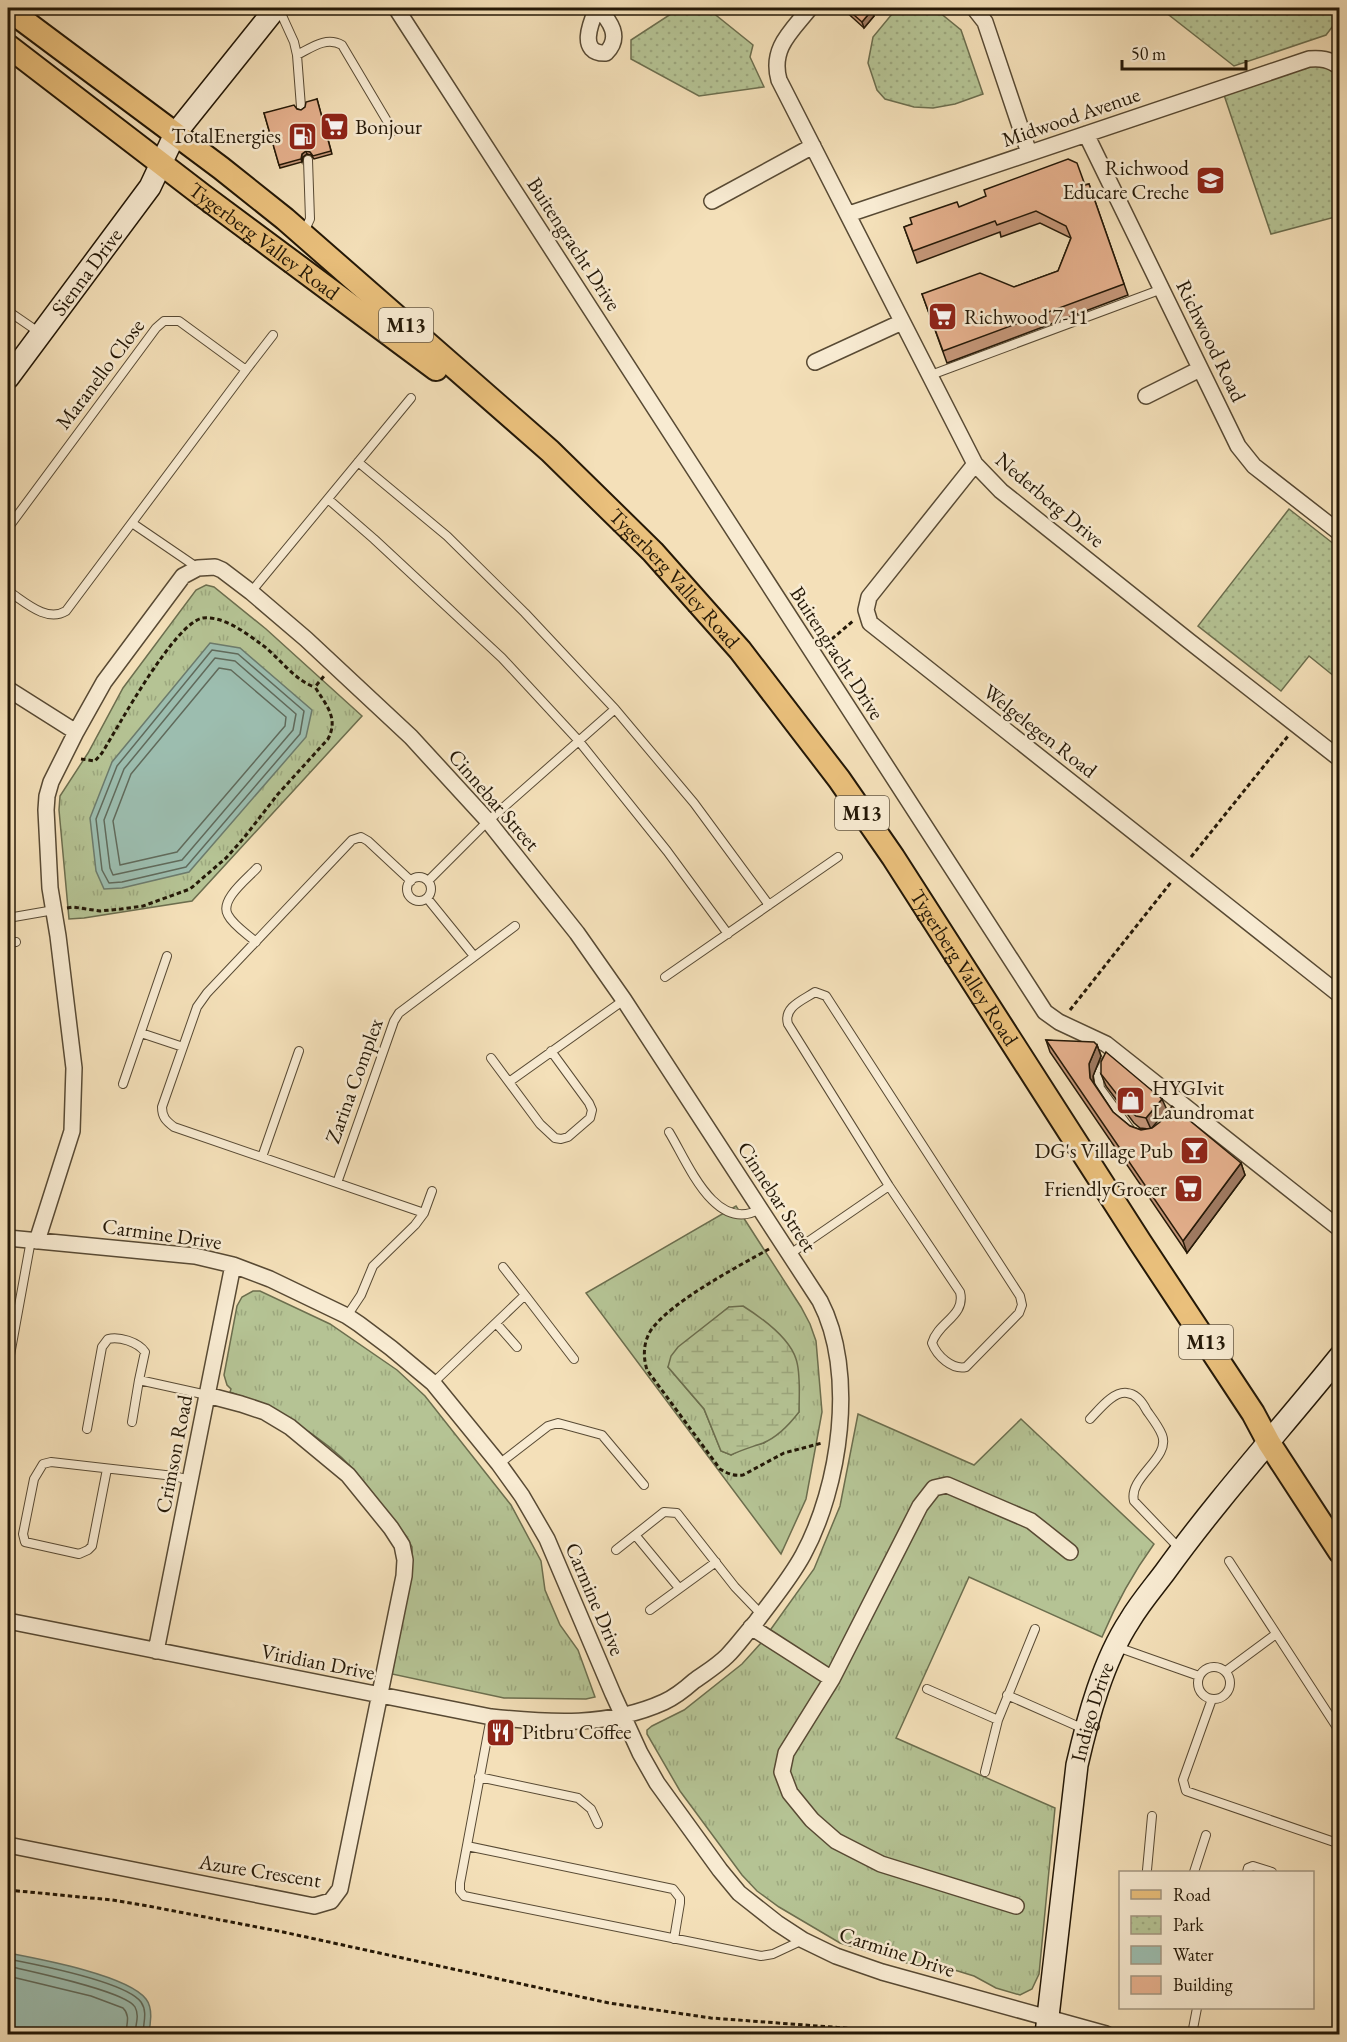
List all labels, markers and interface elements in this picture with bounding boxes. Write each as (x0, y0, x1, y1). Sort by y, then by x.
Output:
scale bar (1122, 33, 1246, 71)
text: 50 m (1131, 42, 1166, 65)
street label: Midwood Avenue (998, 80, 1144, 153)
supermarket icon: Bonjour (318, 111, 350, 143)
place label: Bonjour (355, 113, 422, 140)
fuel station icon: TotalEnergies (286, 120, 318, 152)
place label: TotalEnergies (171, 122, 281, 149)
place label: Richwood Educare Creche (1063, 154, 1189, 205)
school or university icon: Richwood Educare Creche (1194, 164, 1226, 196)
street label: Buitengracht Drive (521, 172, 628, 316)
street label: Tygerberg Valley Road (184, 176, 345, 306)
street label: Sienna Drive (45, 222, 128, 321)
street label: Richwood Road (1170, 275, 1253, 407)
supermarket icon: Richwood 7-11 (927, 301, 959, 333)
place label: Richwood 7-11 (964, 303, 1088, 330)
road number: M13 (379, 308, 433, 342)
street label: Maranello Close (49, 313, 150, 434)
street label: Nederberg Drive (990, 446, 1111, 553)
street label: Tygerberg Valley Road (603, 502, 746, 654)
street label: Buitengracht Drive (784, 581, 891, 725)
street label: Welgelegen Road (978, 678, 1103, 784)
street label: Cinnebar Street (443, 743, 546, 857)
road number: M13 (835, 796, 889, 830)
street label: Tygerberg Valley Road (904, 884, 1025, 1051)
street label: Zarina Complex (318, 1015, 389, 1147)
place label: HYGIvit Laundromat (1152, 1074, 1255, 1125)
shop icon: HYGIvit Laundromat (1115, 1084, 1147, 1116)
bar icon: DG's Village Pub (1178, 1135, 1210, 1167)
street label: Cinnebar Street (732, 1136, 823, 1257)
place label: DG's Village Pub (1034, 1137, 1173, 1164)
supermarket icon: FriendlyGrocer (1172, 1173, 1204, 1205)
place label: FriendlyGrocer (1044, 1175, 1167, 1202)
street label: Carmine Drive (101, 1212, 223, 1255)
road number: M13 (1179, 1325, 1233, 1359)
street label: Crimson Road (149, 1392, 198, 1515)
street label: Carmine Drive (560, 1538, 631, 1659)
street label: Viridian Drive (259, 1637, 377, 1686)
street label: Indigo Drive (1064, 1658, 1120, 1764)
restaurant icon: Pitbru Coffee (485, 1716, 517, 1748)
place label: Pitbru Coffee (522, 1718, 631, 1745)
street label: Azure Crescent (196, 1847, 324, 1894)
legend (1119, 1871, 1314, 2009)
text: Road (1173, 1883, 1212, 1906)
text: Park (1173, 1913, 1204, 1936)
street label: Carmine Drive (836, 1920, 958, 1983)
text: Water (1173, 1943, 1214, 1966)
text: Building (1173, 1973, 1233, 1996)

